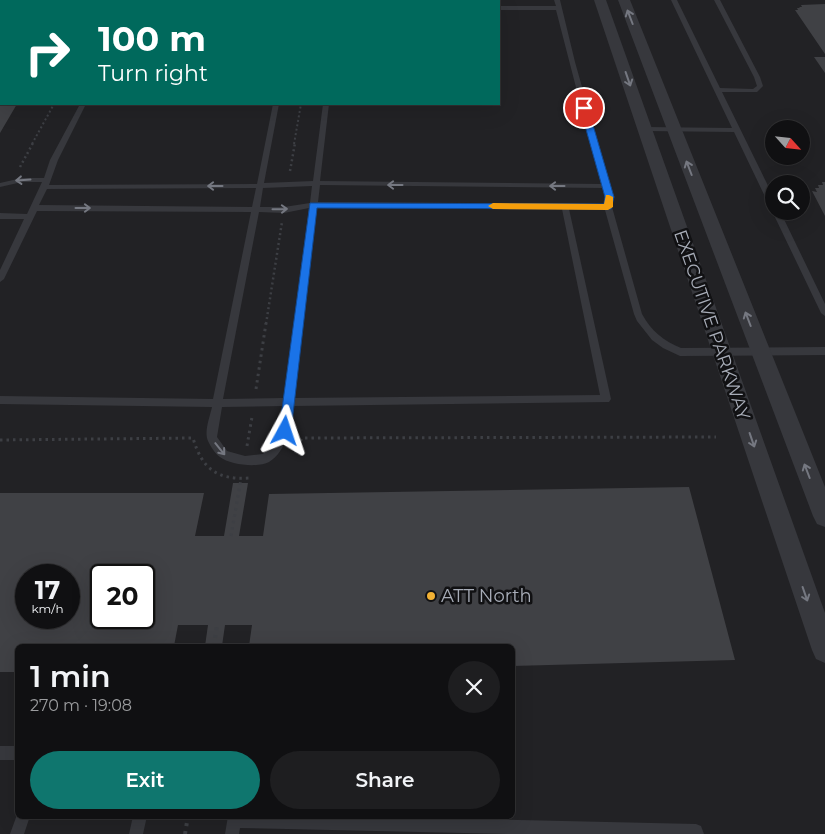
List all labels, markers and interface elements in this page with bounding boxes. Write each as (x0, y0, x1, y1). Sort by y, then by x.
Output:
one-way arrow (625, 9, 634, 24)
text: 100 m (98, 17, 206, 60)
icon: right (15, 20, 80, 85)
text: Turn right (98, 60, 208, 87)
one-way arrow (624, 71, 633, 86)
pin (563, 87, 605, 129)
icon: arrive (570, 94, 598, 122)
north arrow (765, 120, 810, 165)
map controls (765, 120, 810, 220)
one-way arrow (684, 161, 694, 176)
button: search (765, 175, 810, 220)
one-way arrow (15, 176, 31, 185)
one-way arrow (387, 180, 404, 190)
one-way arrow (207, 181, 224, 191)
one-way arrow (550, 181, 566, 191)
one-way arrow (74, 203, 91, 213)
one-way arrow (272, 204, 288, 214)
street label: EXECUTIVE PARKWAY (669, 227, 755, 423)
one-way arrow (743, 312, 752, 327)
position arrow (258, 404, 310, 456)
one-way arrow (748, 432, 757, 447)
one-way arrow (215, 442, 226, 455)
one-way arrow (802, 464, 811, 479)
speed limit sign: 20 (90, 564, 155, 629)
text: 17 (35, 575, 60, 605)
place label: ATT North (441, 585, 532, 607)
one-way arrow (801, 585, 810, 601)
marker: ATT North (425, 590, 437, 602)
text: km/h (31, 601, 64, 616)
text: 1 min (30, 658, 111, 695)
button: close (448, 661, 500, 713)
text: 270 m · 19:08 (30, 696, 132, 715)
button: Exit (30, 751, 260, 809)
button: Share (270, 751, 500, 809)

